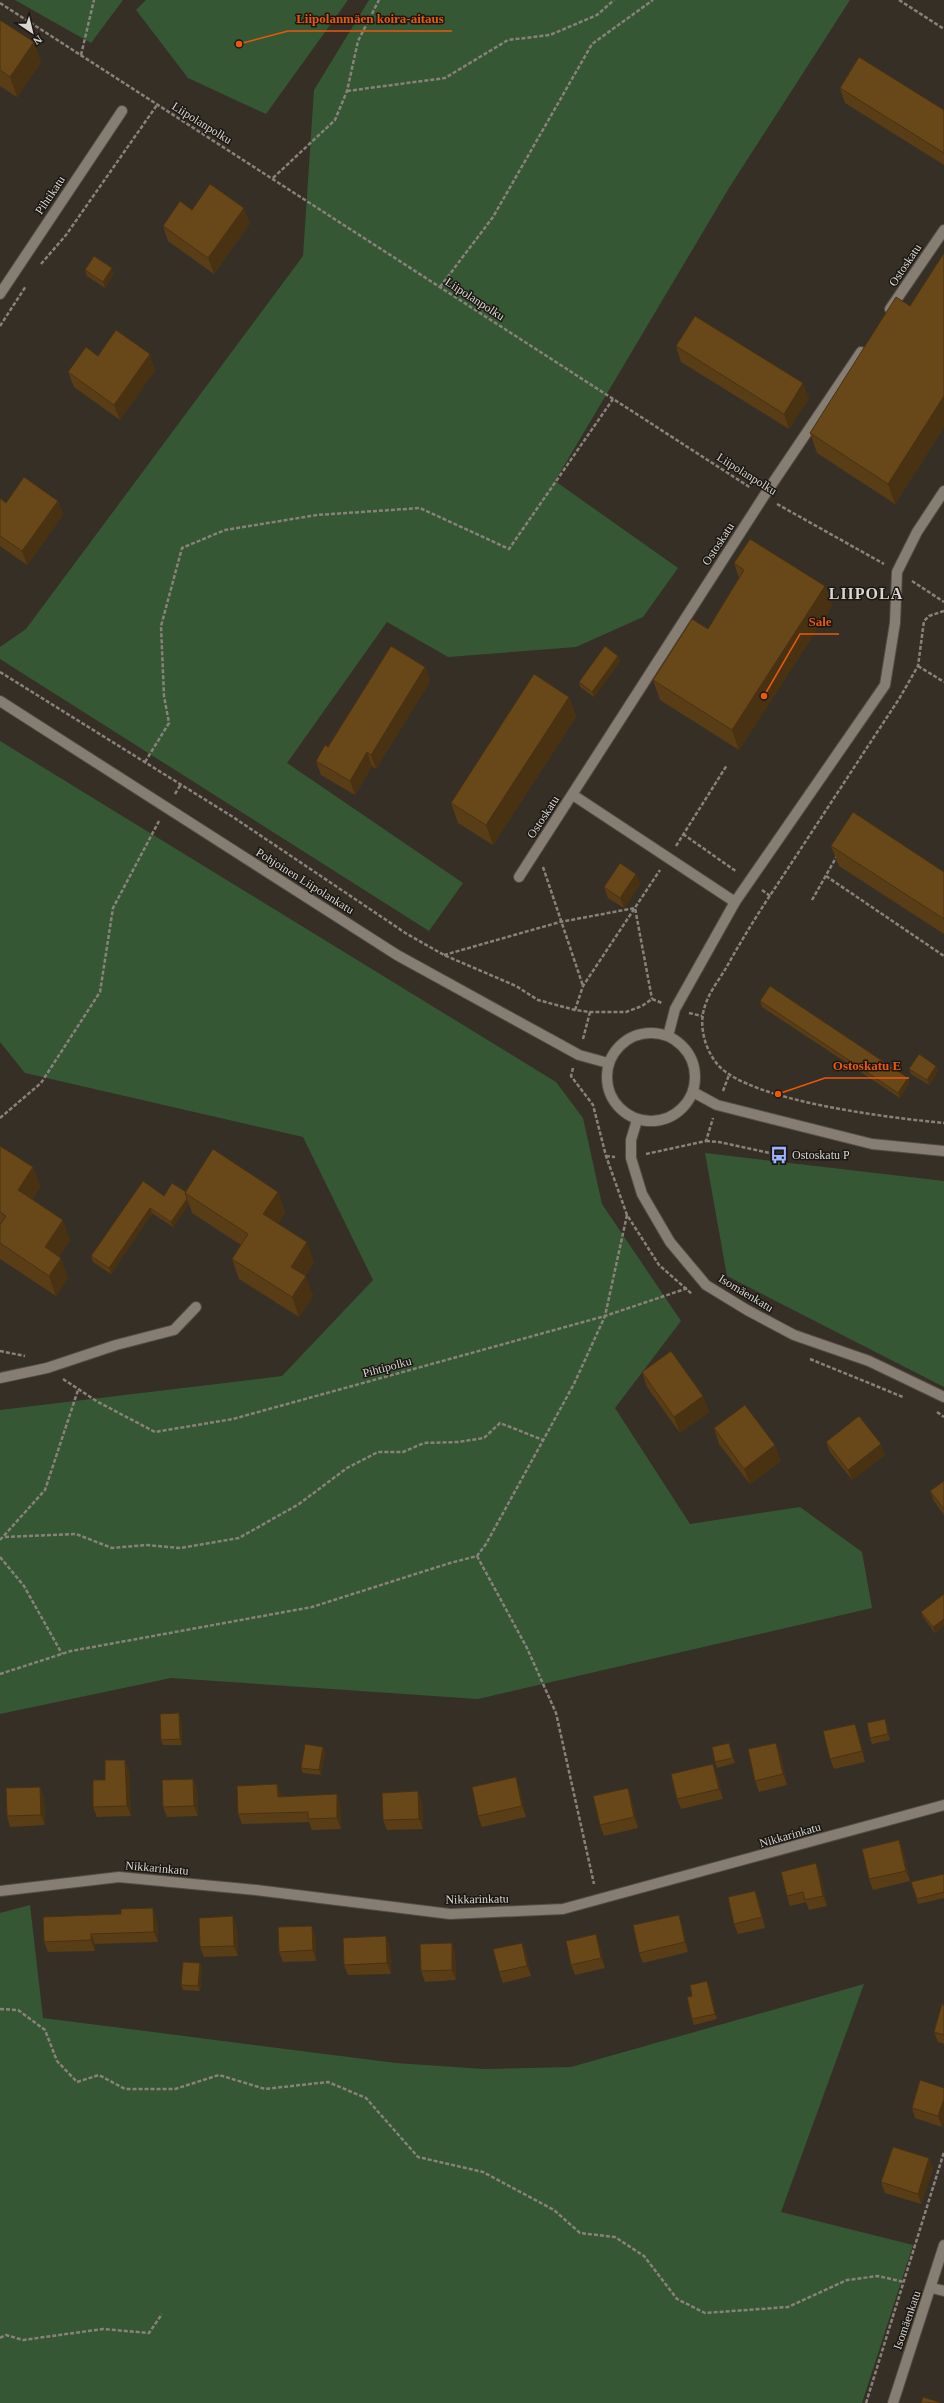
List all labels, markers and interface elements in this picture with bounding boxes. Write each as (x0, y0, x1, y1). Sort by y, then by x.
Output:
callout: Liipolanmäen koira-aitaus (288, 6, 452, 31)
text: Liipolanmäen koira-aitaus (296, 11, 444, 26)
north arrow (12, 12, 52, 52)
text: N (31, 33, 44, 47)
street label: Liipolanpolku (169, 99, 235, 147)
street label: Pihtikatu (32, 173, 68, 217)
street label: Ostoskatu (886, 241, 924, 289)
street label: Liipolanpolku (443, 275, 507, 323)
street label: Liipolanpolku (714, 450, 780, 498)
street label: Ostoskatu (699, 520, 737, 568)
district label: LIIPOLA (829, 585, 903, 602)
callout: Sale (800, 609, 839, 634)
text: Sale (808, 614, 832, 629)
street label: Ostoskatu (524, 793, 562, 841)
street label: Pohjoinen Liipolankatu (253, 845, 357, 917)
callout: Ostoskatu E (825, 1053, 909, 1078)
text: Ostoskatu E (833, 1058, 901, 1073)
bus stop icon: Ostoskatu P (769, 1145, 789, 1165)
place label: Ostoskatu P (792, 1148, 850, 1162)
street label: Isomäenkatu (716, 1271, 776, 1315)
street label: Pihtipolku (361, 1354, 413, 1380)
street label: Nikkarinkatu (758, 1820, 822, 1850)
street label: Nikkarinkatu (125, 1858, 189, 1878)
street label: Nikkarinkatu (445, 1891, 509, 1907)
street label: Isomäenkatu (890, 2289, 924, 2351)

